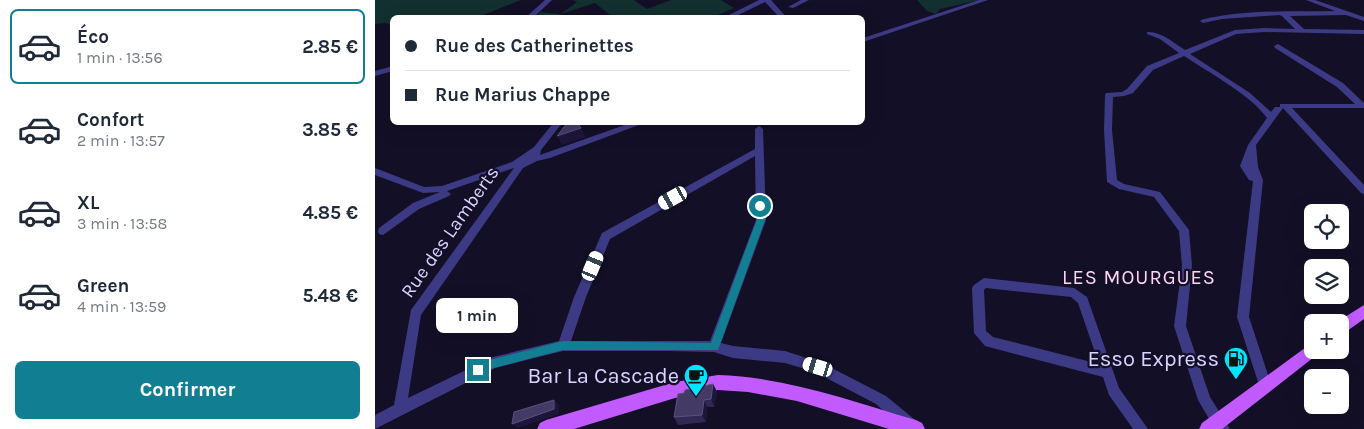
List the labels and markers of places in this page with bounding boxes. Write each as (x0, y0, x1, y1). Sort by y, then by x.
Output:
place label: Esso Express (1087, 346, 1219, 372)
fuel station icon: Esso Express (1223, 346, 1249, 380)
place label: Bar La Cascade (527, 363, 679, 389)
cafe icon: Bar La Cascade (683, 363, 709, 397)

